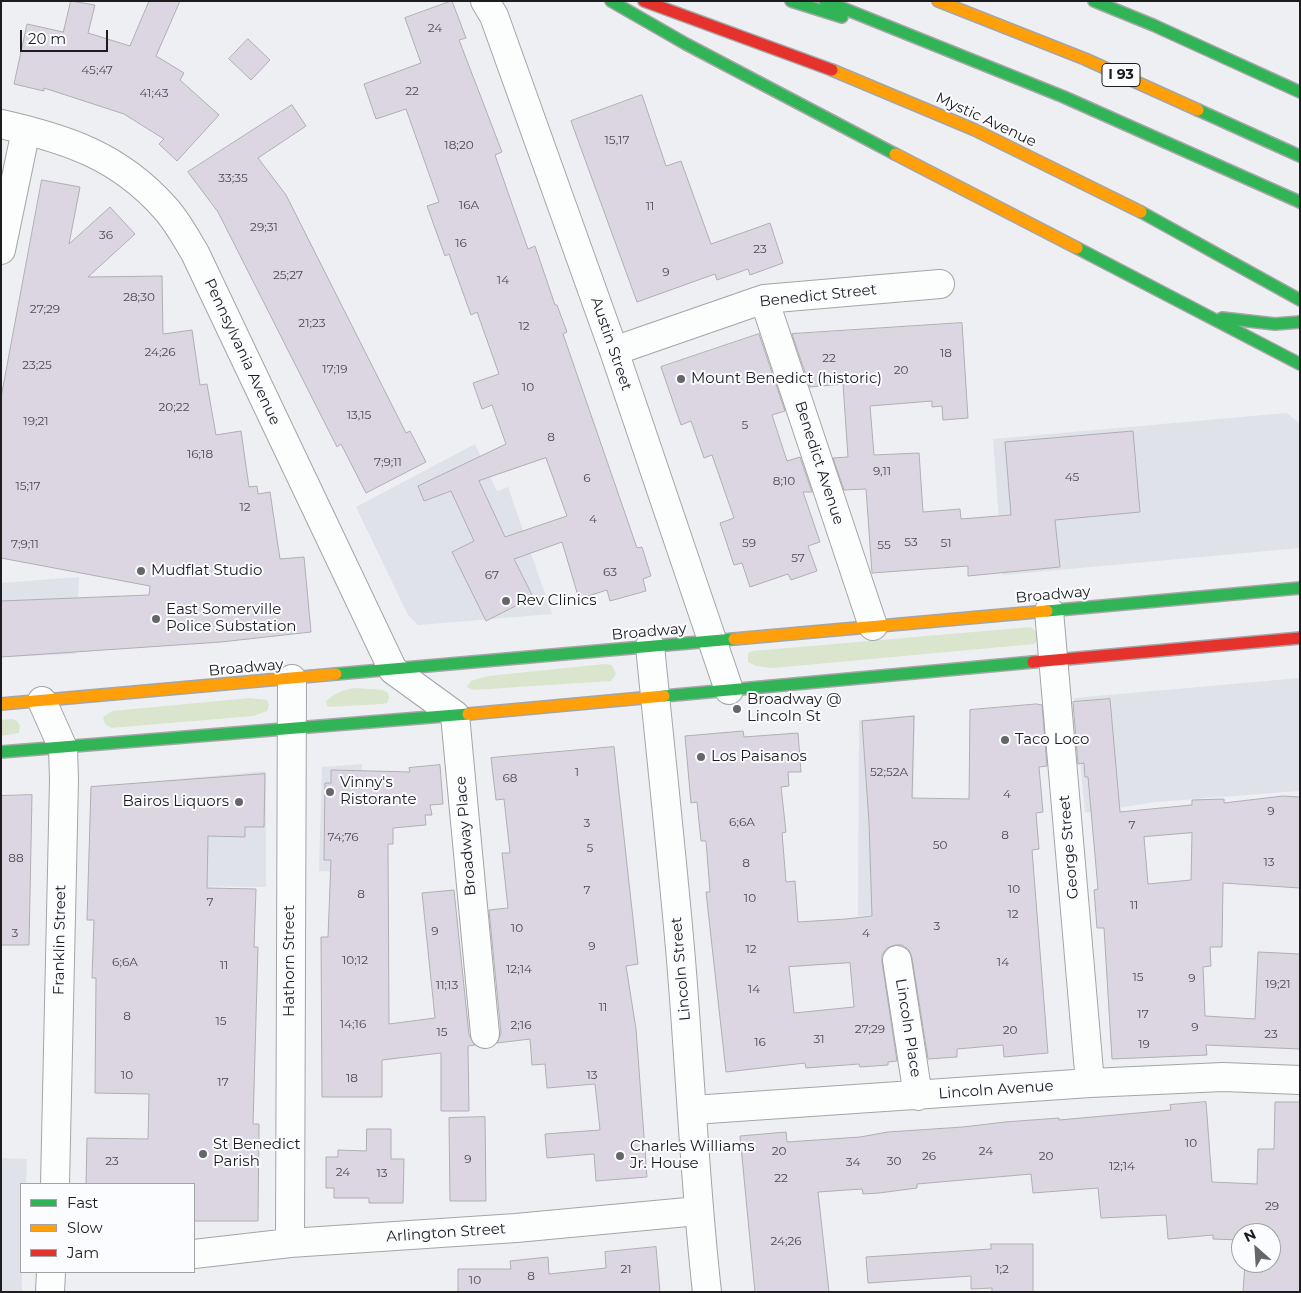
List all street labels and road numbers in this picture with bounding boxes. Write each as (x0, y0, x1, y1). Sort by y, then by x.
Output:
road number: I 93 (1102, 64, 1140, 86)
street label: Mystic Avenue (933, 89, 1039, 151)
street label: Pennsylvania Avenue (200, 276, 284, 428)
street label: Benedict Street (759, 281, 877, 311)
street label: Austin Street (587, 295, 635, 393)
street label: Benedict Avenue (791, 399, 847, 527)
street label: Broadway (1015, 583, 1091, 607)
street label: Broadway (611, 620, 687, 644)
street label: Broadway (208, 656, 284, 680)
street label: Broadway Place (452, 775, 480, 897)
street label: George Street (1055, 794, 1083, 900)
street label: Franklin Street (50, 885, 70, 995)
street label: Hathorn Street (281, 905, 299, 1017)
street label: Lincoln Street (667, 916, 695, 1022)
street label: Lincoln Place (891, 977, 925, 1079)
street label: Lincoln Avenue (938, 1077, 1054, 1103)
street label: Arlington Street (386, 1220, 506, 1246)

